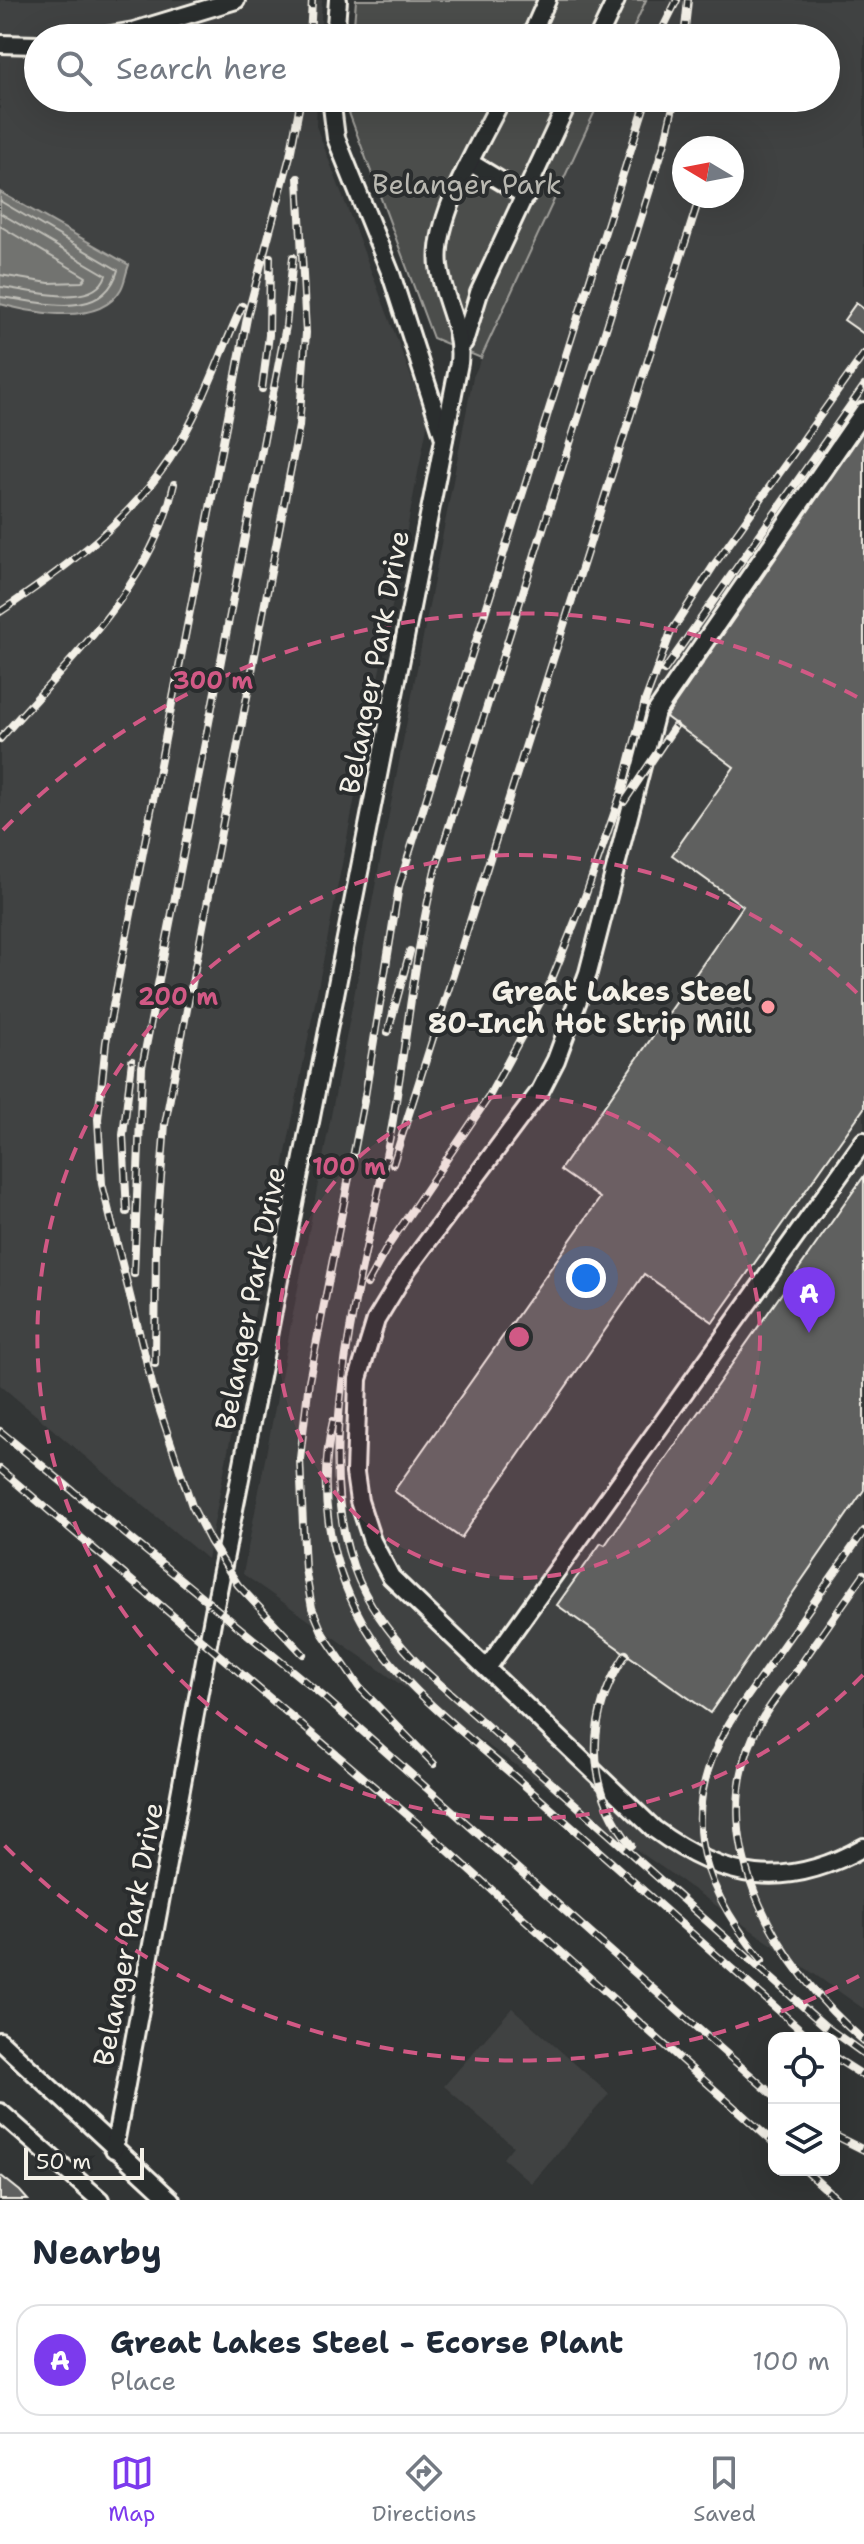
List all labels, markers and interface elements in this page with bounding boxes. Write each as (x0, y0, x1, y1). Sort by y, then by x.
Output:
search box (24, 24, 840, 112)
icon: search (52, 46, 96, 90)
text: Search here (116, 48, 287, 89)
north arrow (672, 136, 744, 208)
park label: Belanger Park (372, 165, 562, 203)
street label: Belanger Park Drive (330, 527, 418, 797)
text: 300 m (173, 665, 253, 697)
place label: Great Lakes Steel 80-Inch Hot Strip Mill (428, 972, 752, 1042)
text: 200 m (138, 981, 218, 1013)
marker: Great Lakes Steel 80-Inch Hot Strip Mill (759, 998, 777, 1016)
text: 100 m (312, 1151, 386, 1183)
street label: Belanger Park Drive (206, 1163, 294, 1433)
your location (566, 1258, 606, 1298)
pin: A (783, 1267, 835, 1333)
centre of rings (505, 1323, 533, 1351)
street label: Belanger Park Drive (84, 1799, 172, 2069)
map controls (768, 2032, 840, 2176)
button: locate (768, 2032, 840, 2104)
button: layers (768, 2104, 840, 2176)
scale bar (24, 2144, 144, 2180)
text: 50 m (36, 2147, 91, 2176)
text: Nearby (32, 2229, 162, 2275)
text: Great Lakes Steel - Ecorse Plant (110, 2322, 623, 2363)
text: A (50, 2343, 70, 2378)
text: 100 m (752, 2343, 830, 2378)
text: Place (110, 2363, 176, 2398)
tab: Map (108, 2451, 155, 2528)
tab: Directions (372, 2451, 477, 2528)
tab: Saved (693, 2451, 756, 2528)

